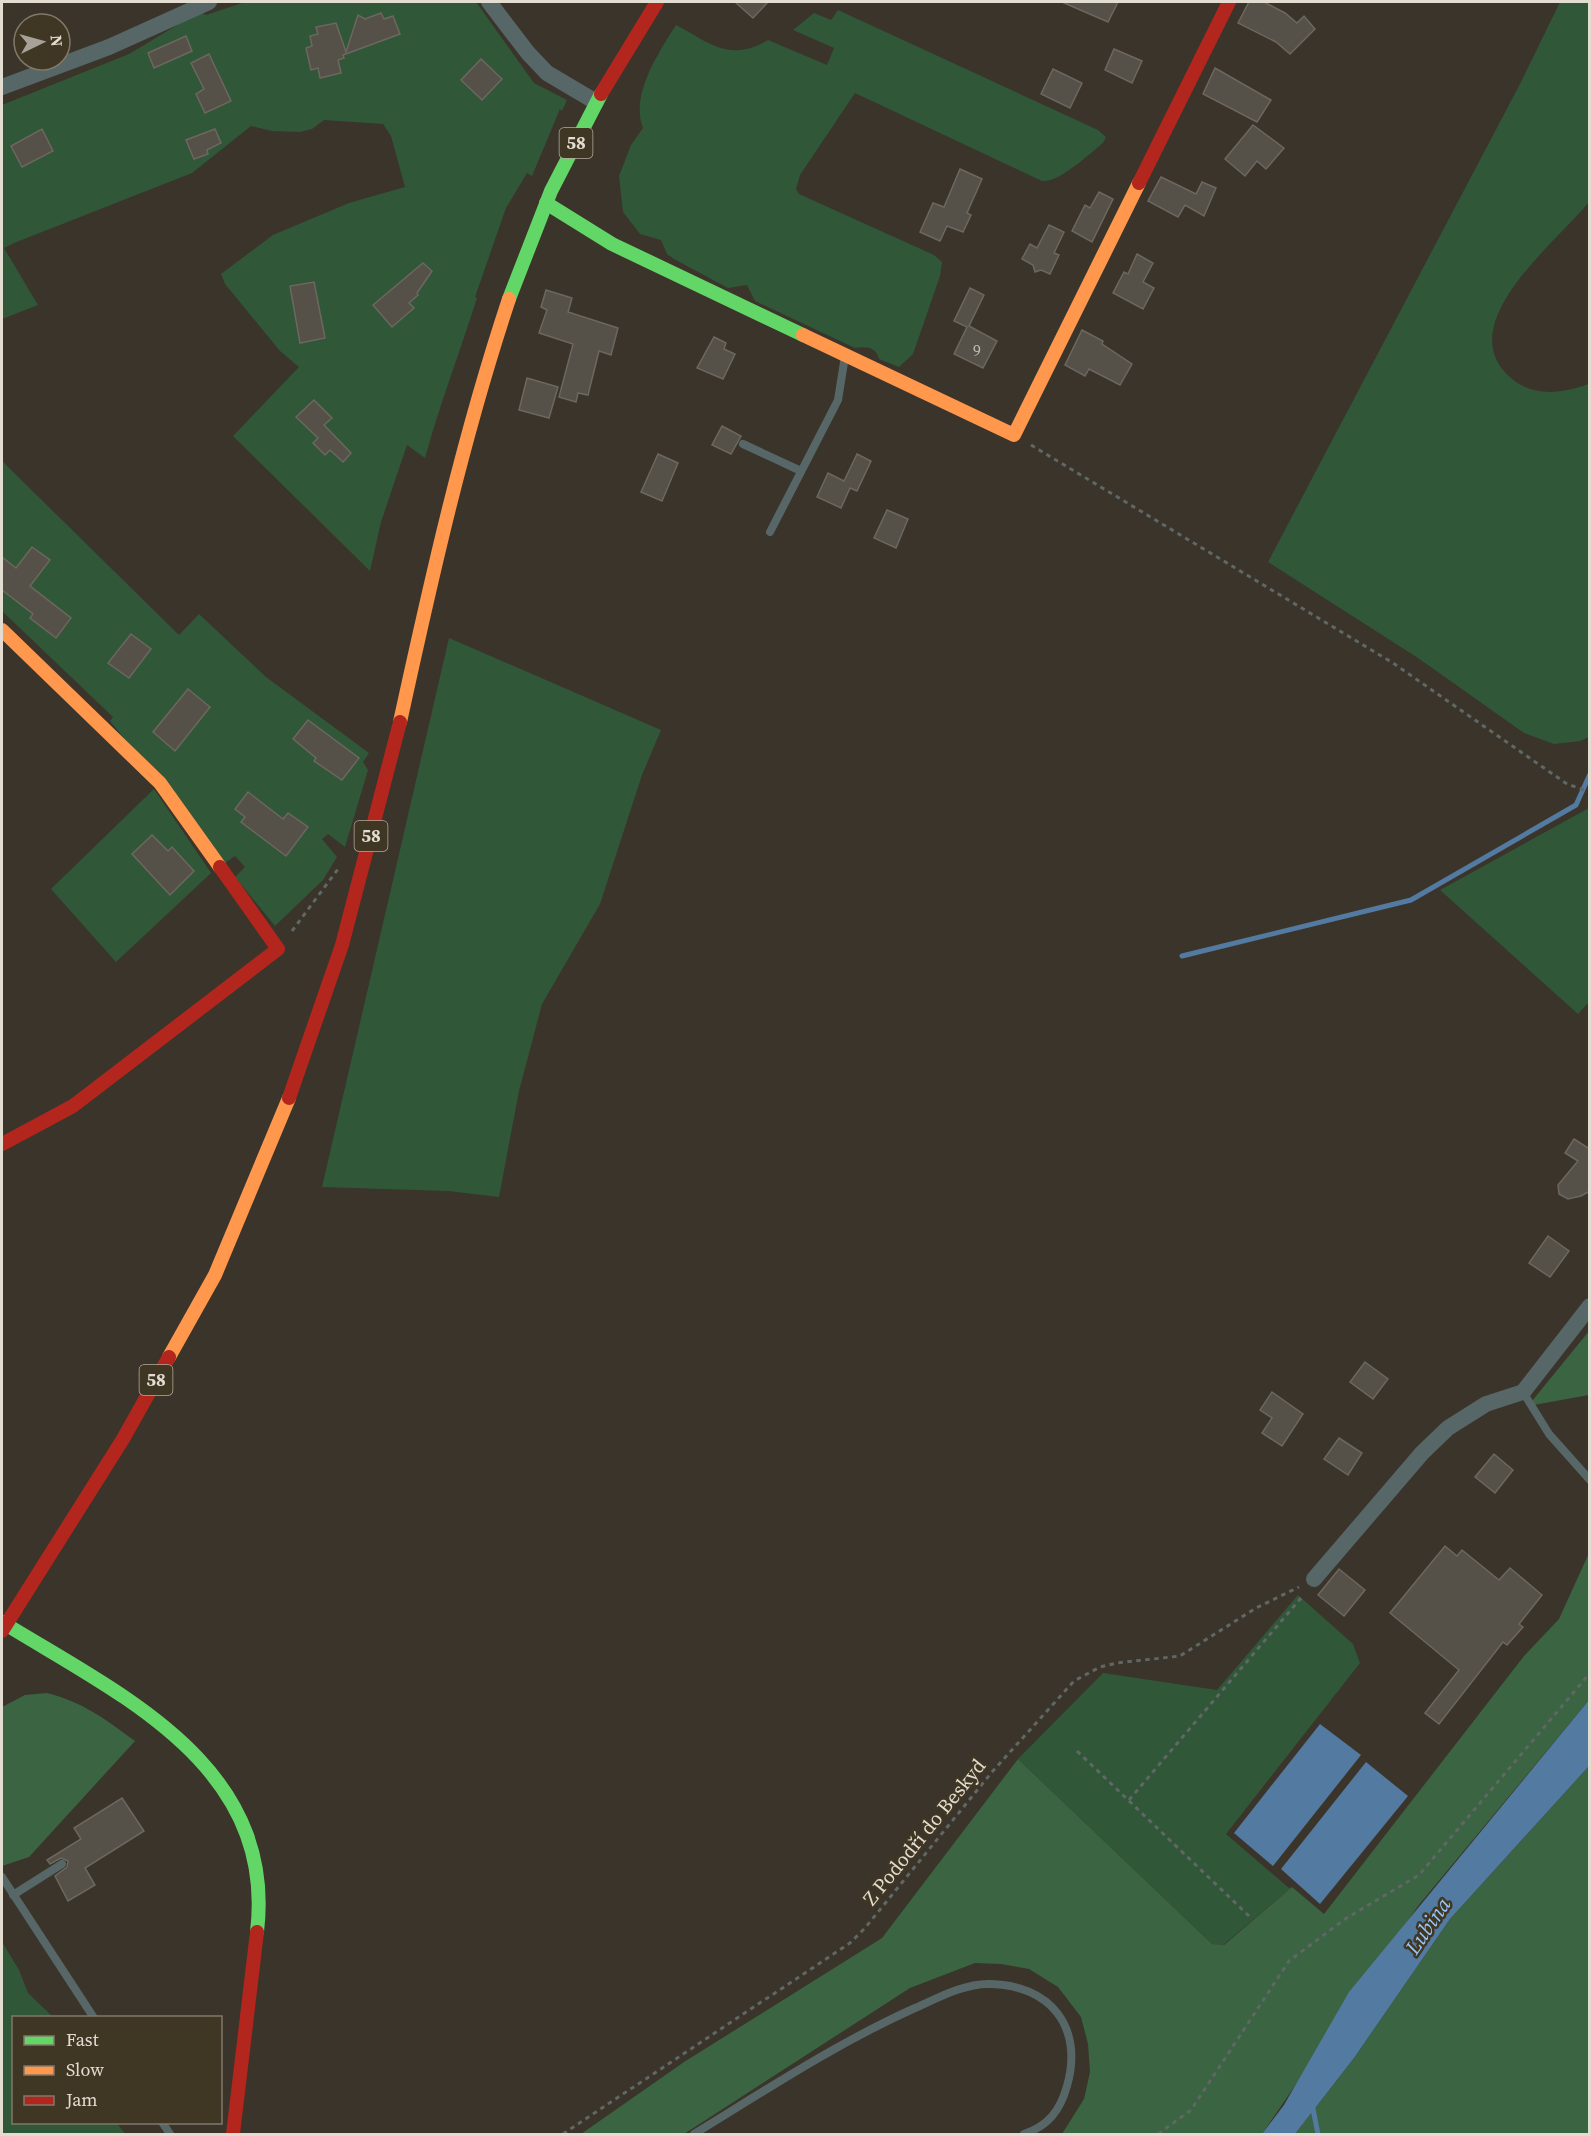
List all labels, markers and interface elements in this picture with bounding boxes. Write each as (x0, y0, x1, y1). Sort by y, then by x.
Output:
north arrow (12, 12, 72, 72)
text: N (45, 34, 68, 48)
road number: 58 (560, 128, 592, 158)
house number: 9 (973, 339, 981, 361)
road number: 58 (354, 821, 388, 851)
road number: 58 (140, 1365, 172, 1395)
street label: Z Pododří do Beskyd (856, 1752, 992, 1911)
water label: Lubina (1397, 1892, 1457, 1961)
legend (12, 2016, 222, 2124)
text: Fast (66, 2027, 99, 2052)
text: Slow (66, 2057, 104, 2082)
text: Jam (65, 2087, 98, 2112)

